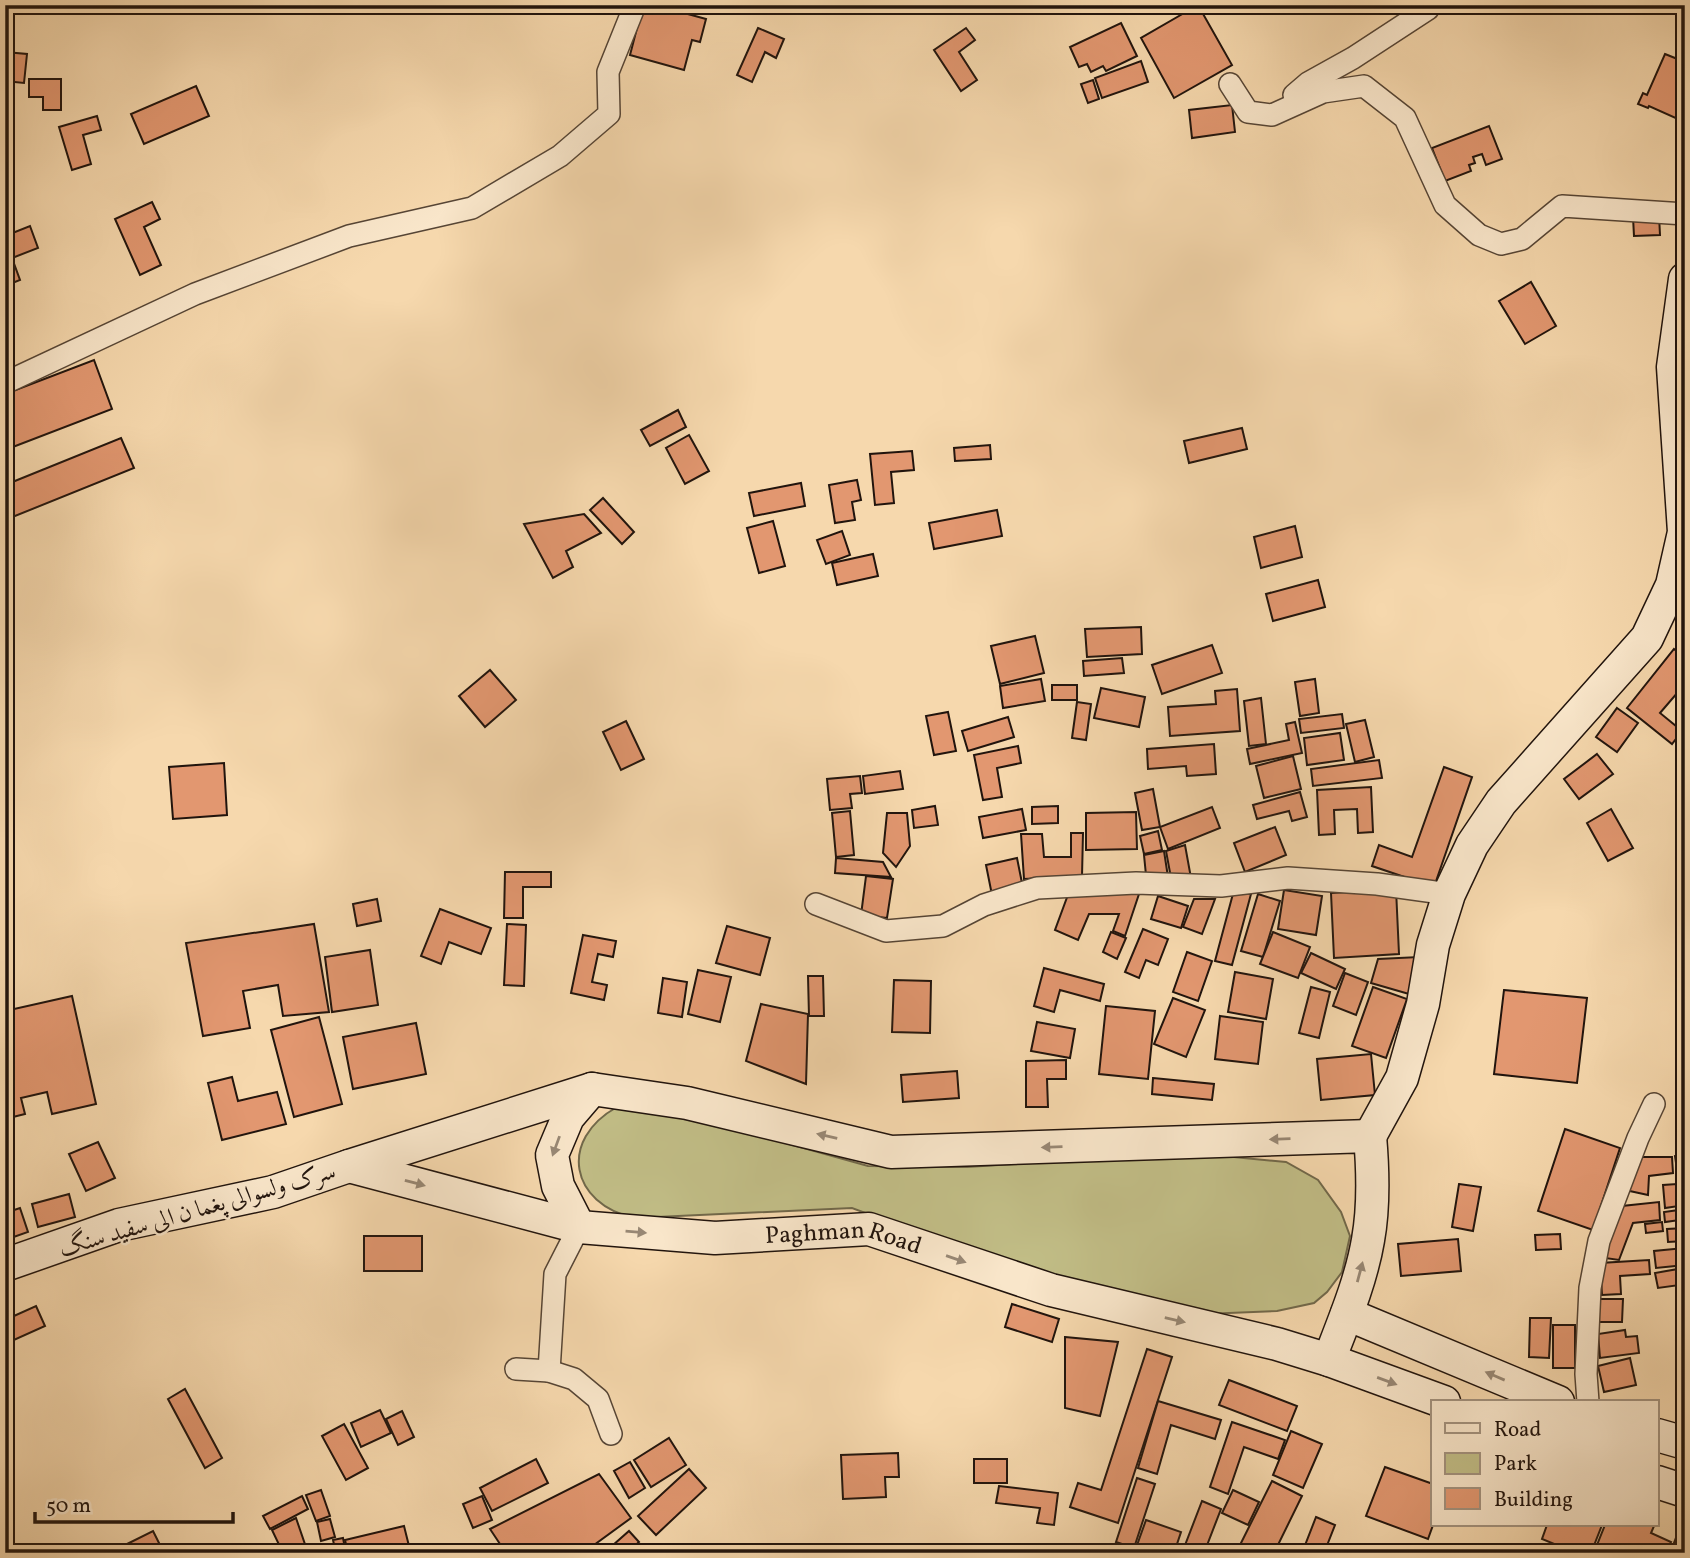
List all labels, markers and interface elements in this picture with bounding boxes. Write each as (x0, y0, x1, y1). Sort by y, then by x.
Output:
one-way arrow (816, 1130, 838, 1141)
one-way arrow (1269, 1134, 1291, 1145)
one-way arrow (550, 1136, 561, 1157)
one-way arrow (1041, 1141, 1063, 1152)
street label: سرک ولسوالی پغما ن الی سفید سنگ (55, 1155, 340, 1267)
one-way arrow (404, 1178, 426, 1189)
street label: Paghman Road (764, 1214, 926, 1264)
one-way arrow (626, 1226, 648, 1237)
one-way arrow (946, 1254, 967, 1265)
one-way arrow (1355, 1261, 1365, 1282)
one-way arrow (1164, 1315, 1186, 1326)
one-way arrow (1485, 1370, 1505, 1382)
one-way arrow (1376, 1376, 1397, 1387)
legend (1431, 1400, 1658, 1526)
text: Road (1494, 1416, 1541, 1445)
text: Park (1494, 1450, 1537, 1479)
scale bar (35, 1481, 233, 1525)
text: Building (1494, 1486, 1573, 1515)
text: 50 m (46, 1492, 91, 1521)

